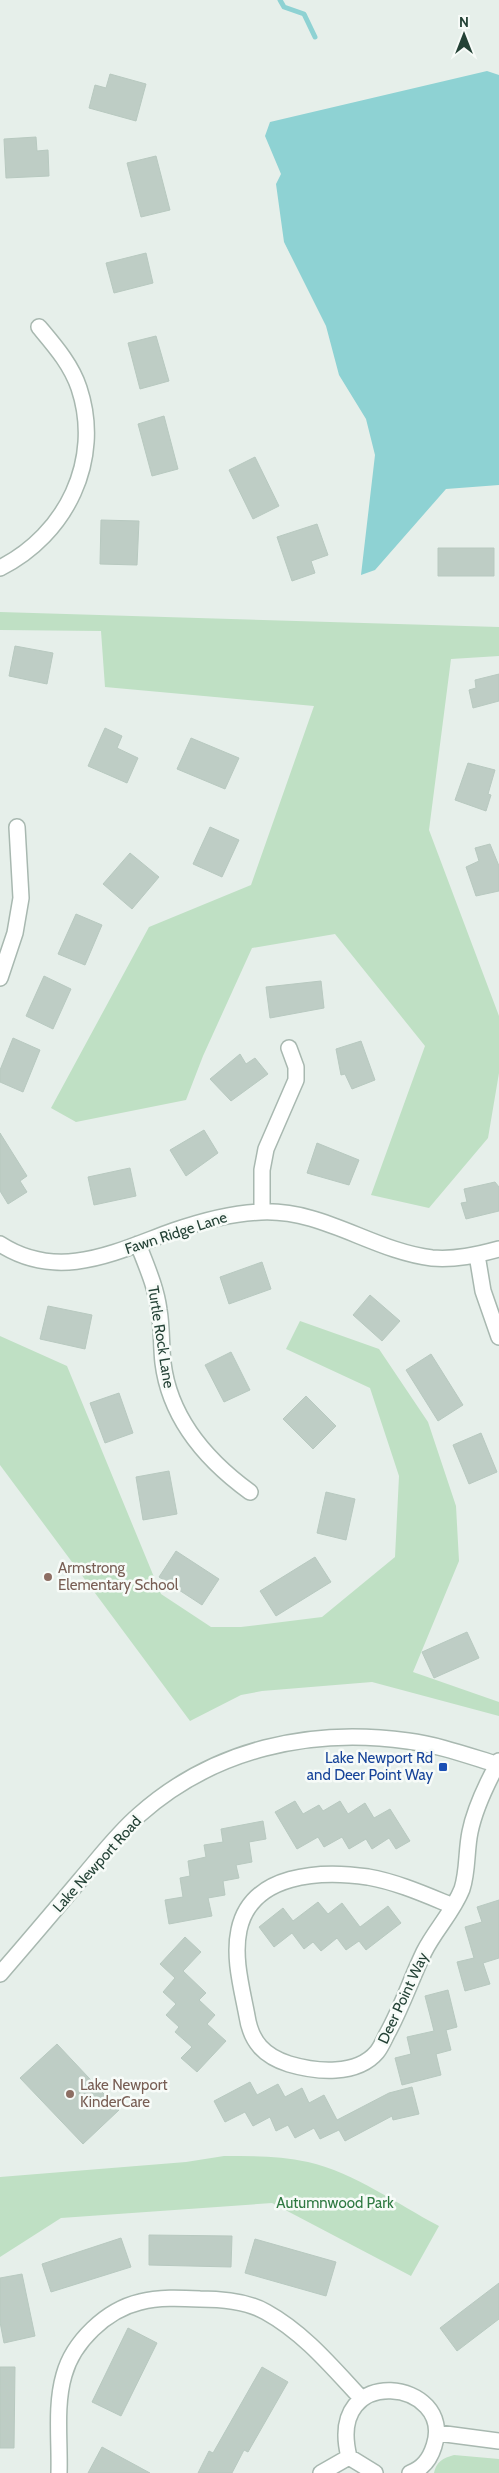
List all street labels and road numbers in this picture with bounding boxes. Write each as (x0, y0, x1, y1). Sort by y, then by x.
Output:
street label: Fawn Ridge Lane (123, 1208, 230, 1258)
street label: Turtle Rock Lane (144, 1284, 178, 1390)
street label: Lake Newport Road (49, 1812, 145, 1916)
street label: Deer Point Way (374, 1949, 432, 2047)

